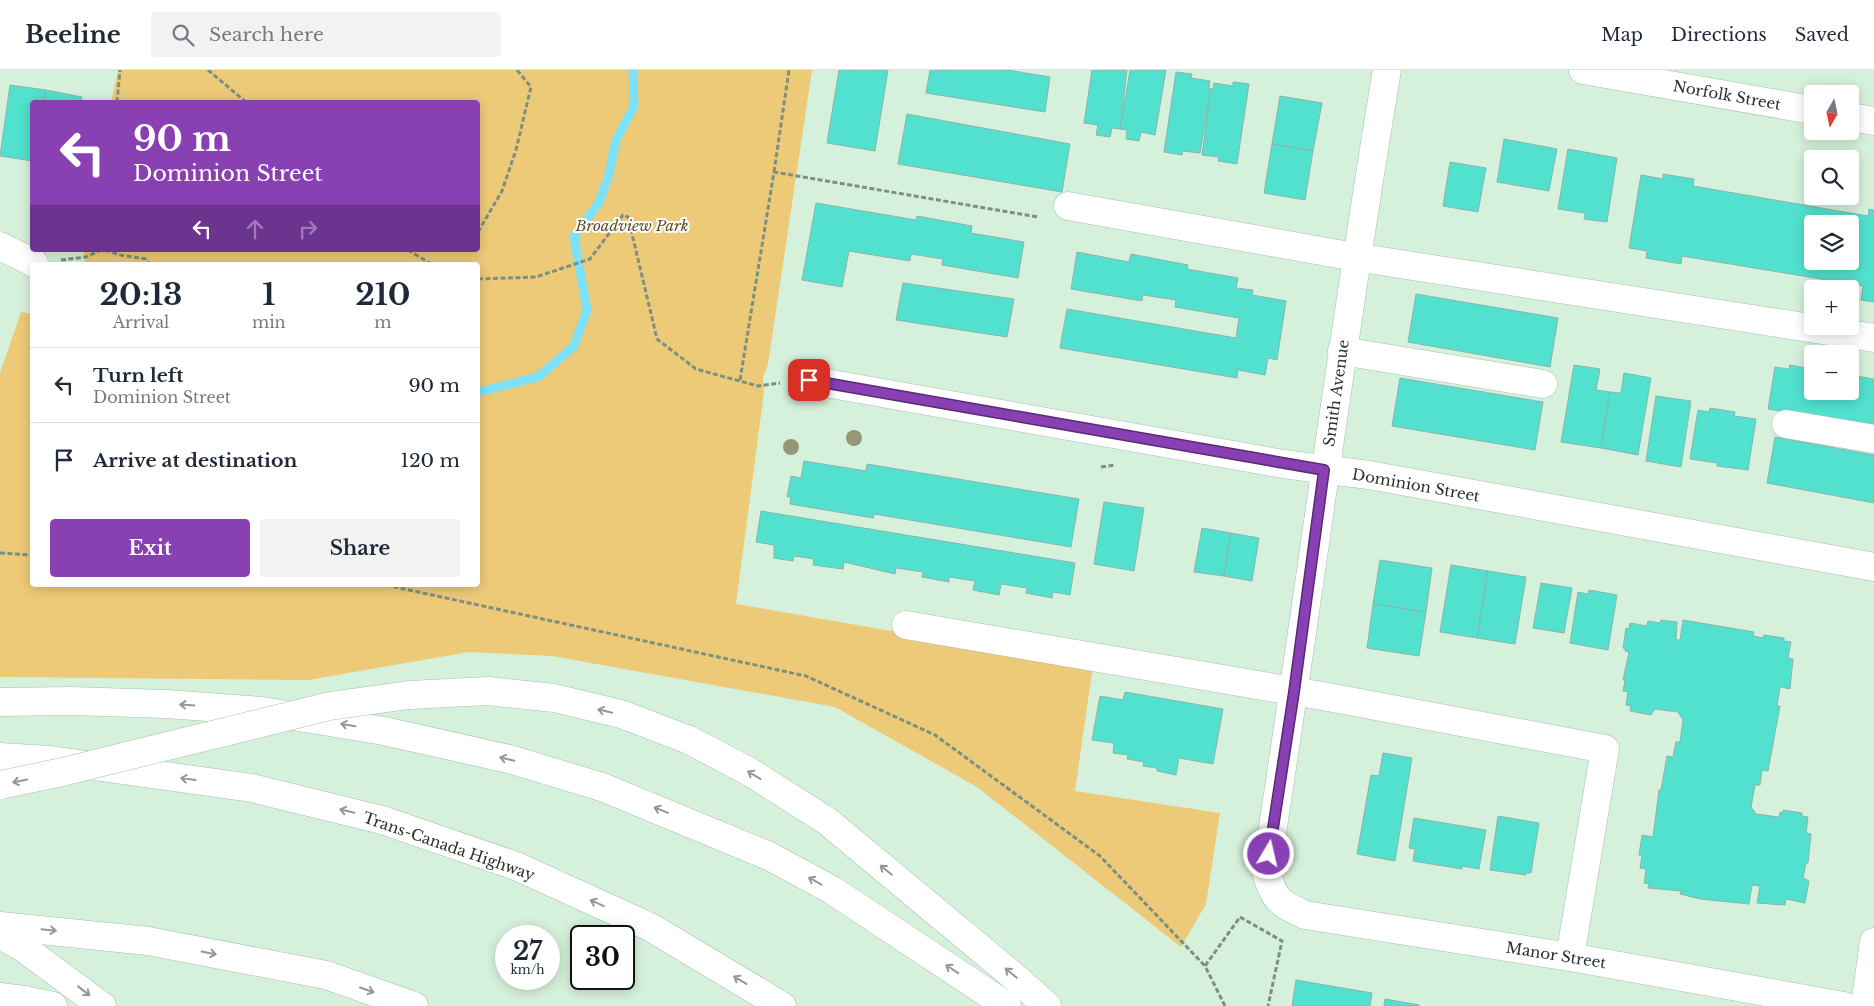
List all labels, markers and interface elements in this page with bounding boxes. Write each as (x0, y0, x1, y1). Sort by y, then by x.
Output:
search box (151, 12, 501, 57)
text: Beeline (25, 20, 121, 49)
icon: search (169, 21, 197, 49)
text: Search here (209, 23, 324, 46)
text: Map (1601, 24, 1643, 46)
text: Directions (1671, 24, 1767, 46)
text: Saved (1795, 24, 1849, 46)
street label: Norfolk Street (1672, 76, 1783, 114)
north arrow (1804, 85, 1859, 140)
map controls (1804, 85, 1859, 400)
text: 90 m (133, 117, 231, 160)
icon: left (50, 120, 115, 185)
button: search (1804, 150, 1859, 205)
text: Dominion Street (133, 160, 323, 187)
icon: left (188, 215, 216, 243)
icon: ahead (241, 215, 269, 243)
icon: right (294, 215, 322, 243)
button: layers (1804, 215, 1859, 270)
park label: Broadview Park (574, 216, 689, 235)
text: 20:13 (100, 276, 182, 313)
text: 1 (262, 276, 275, 313)
text: 210 (355, 276, 410, 313)
button: + (1804, 280, 1859, 335)
text: Arrival (113, 312, 169, 332)
text: min (252, 312, 286, 332)
text: m (374, 312, 391, 332)
street label: Smith Avenue (1319, 338, 1353, 448)
button: − (1804, 345, 1859, 400)
pin (788, 359, 830, 401)
text: Turn left (93, 364, 184, 387)
icon: arrive (795, 366, 823, 394)
icon: left (50, 371, 78, 399)
text: 90 m (408, 374, 460, 397)
text: Dominion Street (93, 387, 231, 407)
icon: arrive (50, 446, 78, 474)
text: Arrive at destination (93, 449, 297, 472)
text: 120 m (400, 449, 460, 472)
street label: Dominion Street (1351, 464, 1482, 506)
button: Exit (50, 519, 250, 577)
button: Share (260, 519, 460, 577)
one-way arrow (179, 701, 195, 710)
one-way arrow (598, 706, 614, 715)
one-way arrow (340, 720, 356, 730)
one-way arrow (499, 754, 515, 763)
one-way arrow (747, 770, 761, 780)
one-way arrow (180, 774, 196, 784)
one-way arrow (12, 777, 28, 786)
one-way arrow (654, 805, 669, 815)
one-way arrow (339, 806, 355, 815)
street label: Trans-Canada Highway (361, 808, 538, 884)
position arrow (1242, 827, 1294, 879)
one-way arrow (880, 864, 893, 875)
one-way arrow (808, 876, 823, 886)
one-way arrow (590, 898, 605, 908)
speed limit sign: 30 (570, 925, 635, 990)
one-way arrow (40, 926, 56, 935)
text: 27 (513, 936, 542, 967)
street label: Manor Street (1505, 938, 1608, 972)
one-way arrow (201, 948, 217, 958)
text: km/h (510, 962, 545, 977)
one-way arrow (945, 964, 959, 974)
one-way arrow (1005, 968, 1018, 979)
one-way arrow (734, 975, 748, 985)
one-way arrow (77, 986, 90, 997)
one-way arrow (359, 986, 374, 995)

